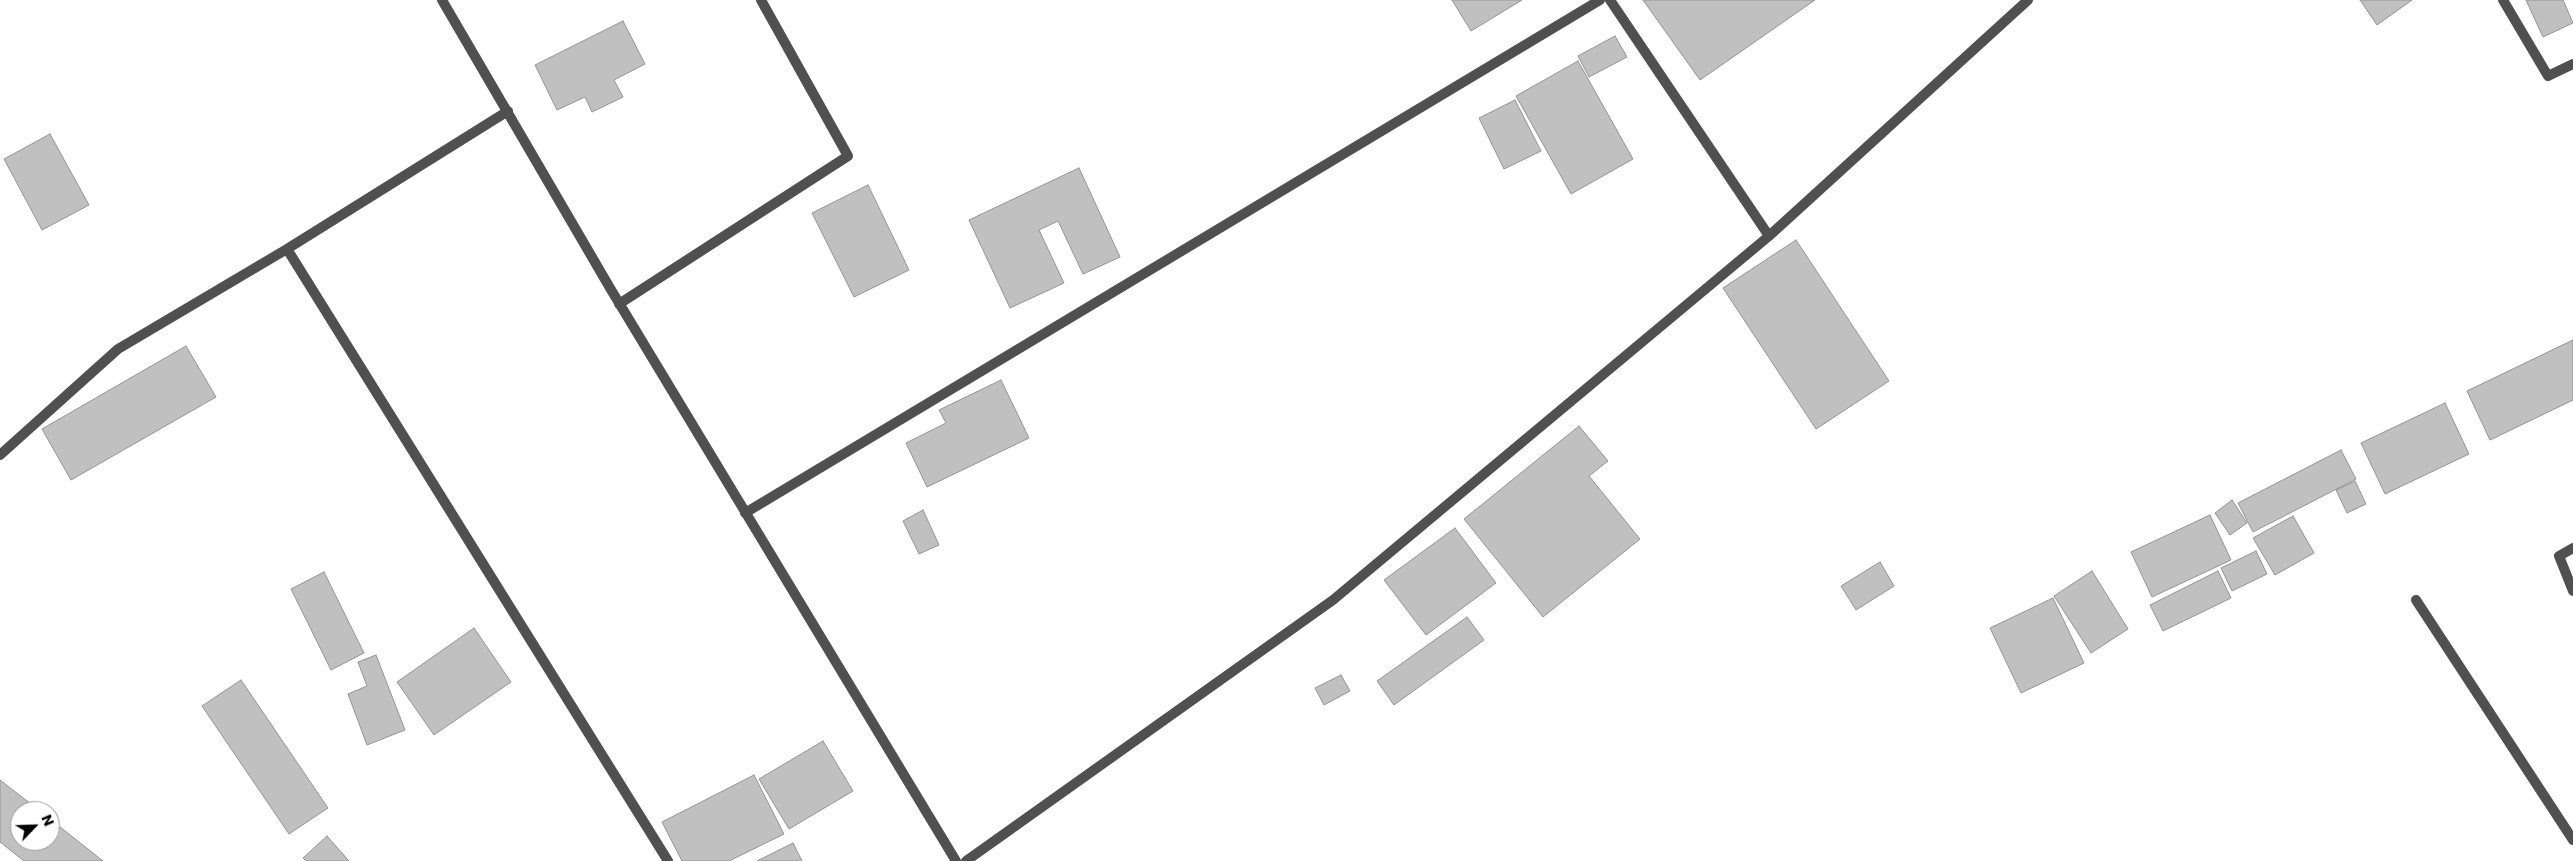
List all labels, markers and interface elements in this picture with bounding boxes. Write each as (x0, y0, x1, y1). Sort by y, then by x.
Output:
north arrow (10, 801, 60, 851)
text: N (37, 811, 59, 829)

